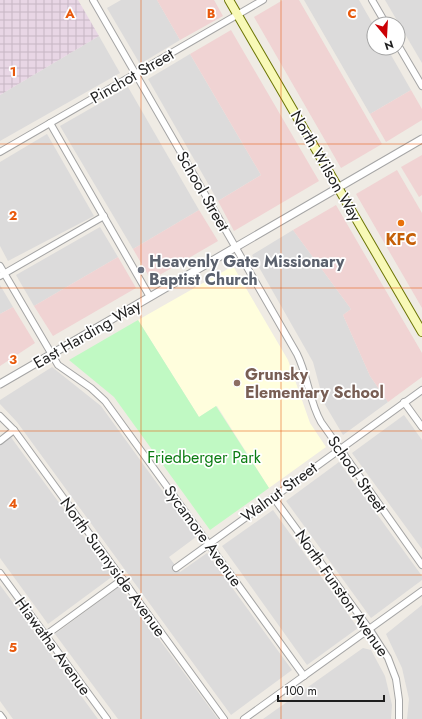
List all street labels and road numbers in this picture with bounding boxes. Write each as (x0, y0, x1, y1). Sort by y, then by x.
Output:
street label: Pinchot Street (86, 43, 178, 109)
street label: North Wilson Way (285, 106, 368, 227)
street label: School Street (171, 147, 235, 235)
street label: East Harding Way (29, 293, 146, 374)
street label: School Street (322, 431, 392, 517)
street label: Walnut Street (236, 456, 322, 528)
street label: Sycamore Avenue (158, 481, 248, 591)
street label: North Sunnyside Avenue (55, 493, 171, 641)
street label: North Funston Avenue (289, 525, 395, 661)
street label: Hiawatha Avenue (9, 592, 97, 700)

